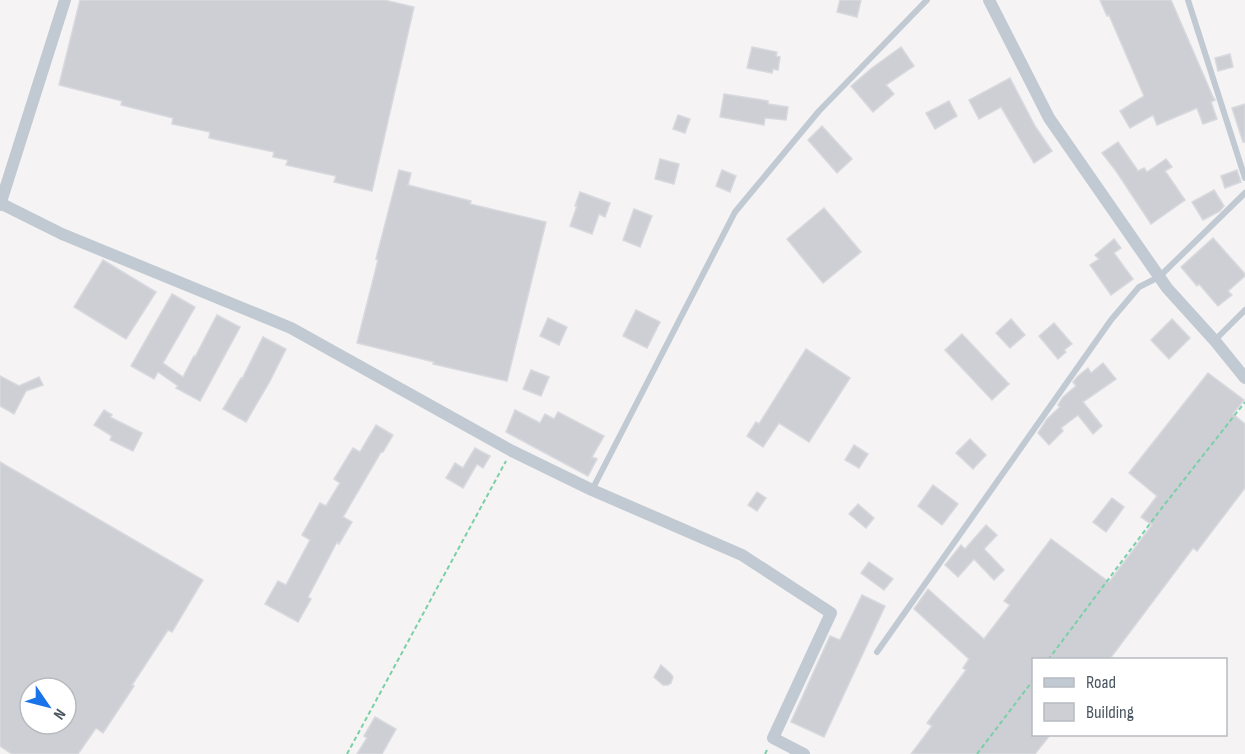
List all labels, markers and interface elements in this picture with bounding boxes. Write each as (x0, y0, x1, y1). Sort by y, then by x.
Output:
legend (1032, 658, 1227, 736)
text: Road (1086, 672, 1116, 693)
north arrow (18, 676, 78, 736)
text: Building (1086, 702, 1134, 723)
text: N (49, 705, 69, 723)

